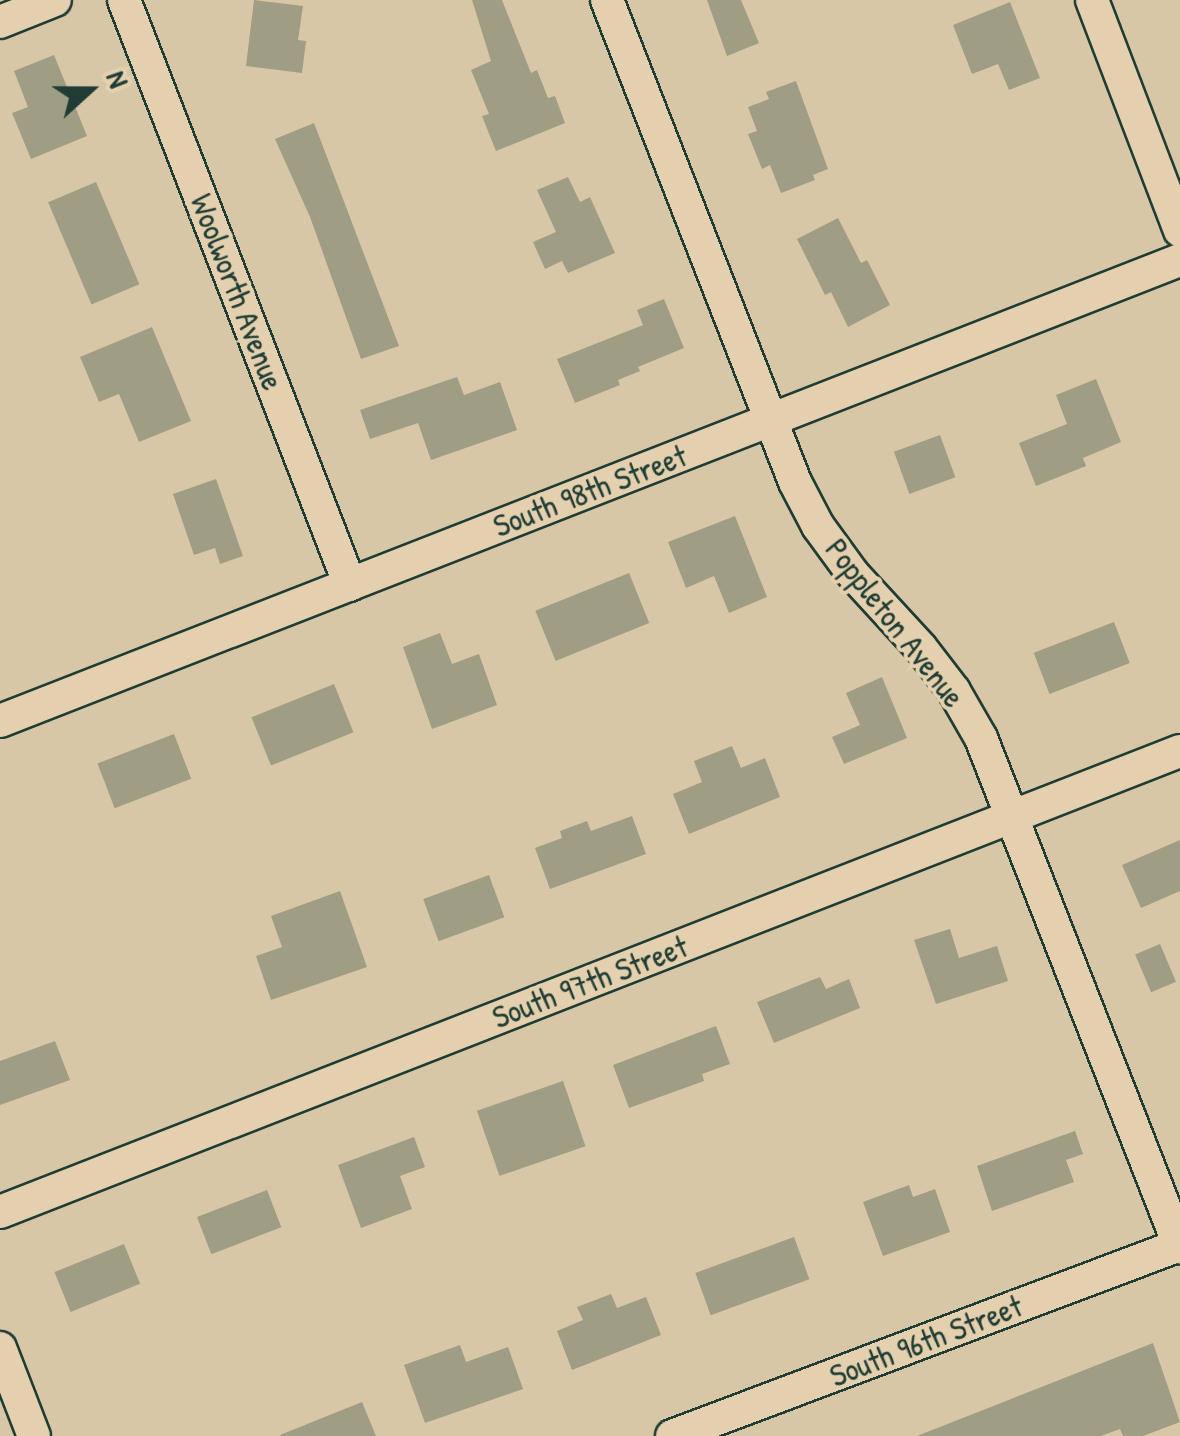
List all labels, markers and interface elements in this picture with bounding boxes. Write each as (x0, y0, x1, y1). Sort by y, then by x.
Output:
north arrow (40, 40, 140, 140)
text: N (98, 65, 138, 93)
street label: Woolworth Avenue (182, 188, 292, 396)
street label: South 98th Street (488, 437, 692, 545)
street label: Poppleton Avenue (817, 531, 973, 715)
street label: South 97th Street (487, 927, 693, 1037)
street label: South 96th Street (824, 1287, 1028, 1395)

